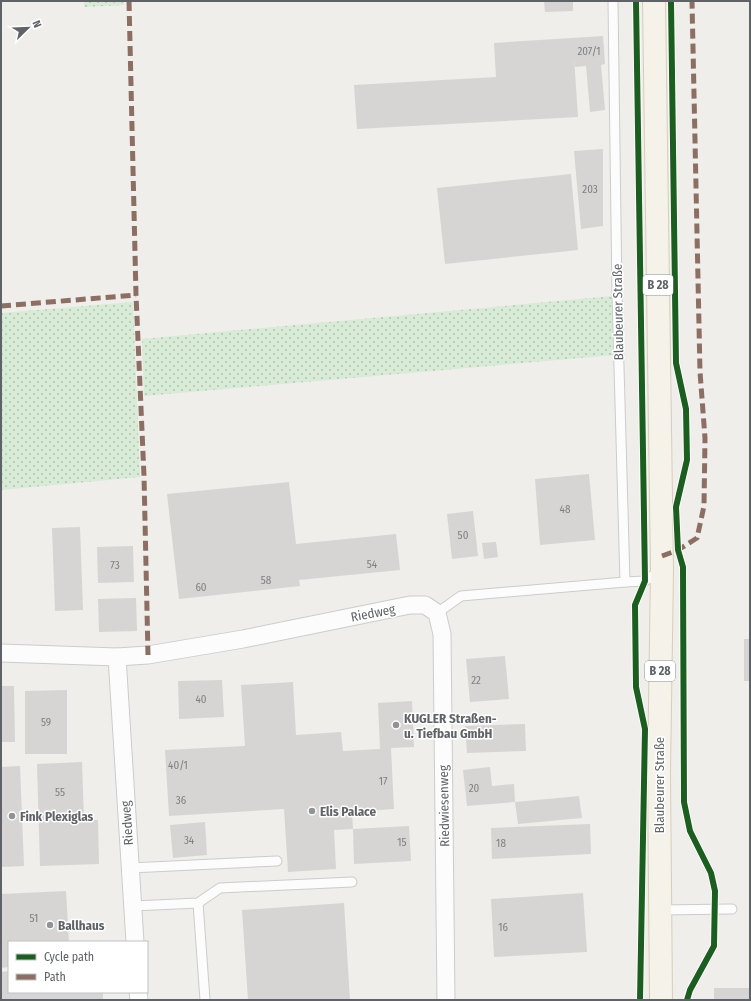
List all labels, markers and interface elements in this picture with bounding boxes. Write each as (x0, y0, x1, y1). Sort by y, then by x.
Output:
north arrow (8, 8, 48, 48)
text: N (29, 19, 44, 30)
house number: 207/1 (577, 45, 601, 58)
house number: 203 (582, 183, 598, 196)
street label: Blaubeurer Straße (610, 264, 626, 360)
road number: B 28 (643, 275, 673, 295)
house number: 48 (560, 503, 571, 516)
house number: 50 (458, 529, 469, 542)
house number: 54 (367, 558, 378, 571)
house number: 73 (110, 559, 120, 572)
house number: 58 (261, 574, 272, 587)
house number: 60 (195, 581, 207, 594)
street label: Riedweg (350, 601, 397, 625)
road number: B 28 (645, 661, 675, 681)
house number: 22 (471, 674, 481, 687)
house number: 40 (195, 693, 207, 706)
place label: KUGLER Straßen- u. Tiefbau GmbH (404, 711, 497, 741)
house number: 59 (41, 716, 51, 729)
marker: KUGLER Straßen- u. Tiefbau GmbH (391, 720, 401, 730)
street label: Blaubeurer Straße (652, 737, 667, 833)
house number: 40/1 (168, 759, 188, 772)
street label: Riedwiesenweg (436, 764, 452, 847)
house number: 17 (379, 775, 388, 788)
house number: 20 (469, 782, 480, 795)
house number: 55 (55, 786, 65, 799)
house number: 36 (176, 794, 187, 807)
street label: Riedweg (118, 799, 136, 846)
place label: Elis Palace (320, 804, 377, 819)
marker: Elis Palace (307, 806, 317, 816)
place label: Fink Plexiglas (20, 809, 94, 824)
marker: Fink Plexiglas (7, 811, 17, 821)
house number: 34 (184, 834, 195, 847)
house number: 15 (397, 836, 407, 849)
house number: 18 (496, 837, 506, 850)
house number: 51 (30, 912, 38, 925)
place label: Ballhaus (58, 918, 105, 933)
marker: Ballhaus (45, 920, 55, 930)
house number: 16 (498, 921, 508, 934)
legend (8, 941, 148, 993)
text: Cycle path (44, 950, 94, 964)
text: Path (44, 970, 66, 984)

